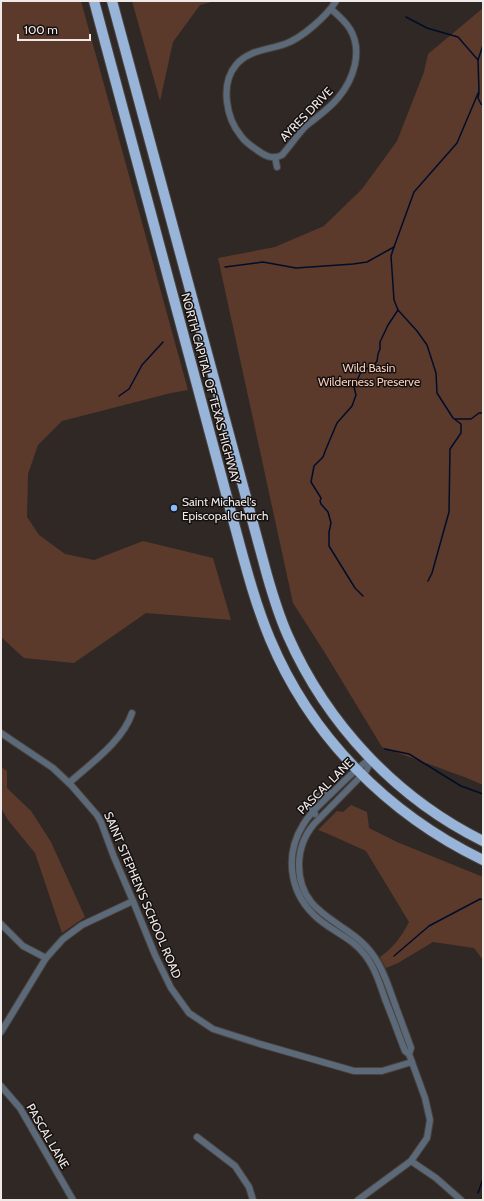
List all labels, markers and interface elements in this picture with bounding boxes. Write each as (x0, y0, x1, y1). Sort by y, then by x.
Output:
scale bar (18, 16, 90, 42)
text: 100 m (24, 22, 58, 37)
street label: AYRES DRIVE (276, 83, 336, 144)
street label: NORTH CAPITAL OF TEXAS HIGHWAY (178, 291, 244, 485)
park label: Wild Basin Wilderness Preserve (318, 360, 420, 389)
place label: Saint Michael's Episcopal Church (182, 494, 268, 523)
marker: Saint Michael's Episcopal Church (169, 503, 179, 513)
street label: PASCAL LANE (294, 755, 356, 817)
street label: SAINT STEPHEN'S SCHOOL ROAD (101, 809, 185, 981)
street label: PASCAL LANE (23, 1101, 73, 1172)

